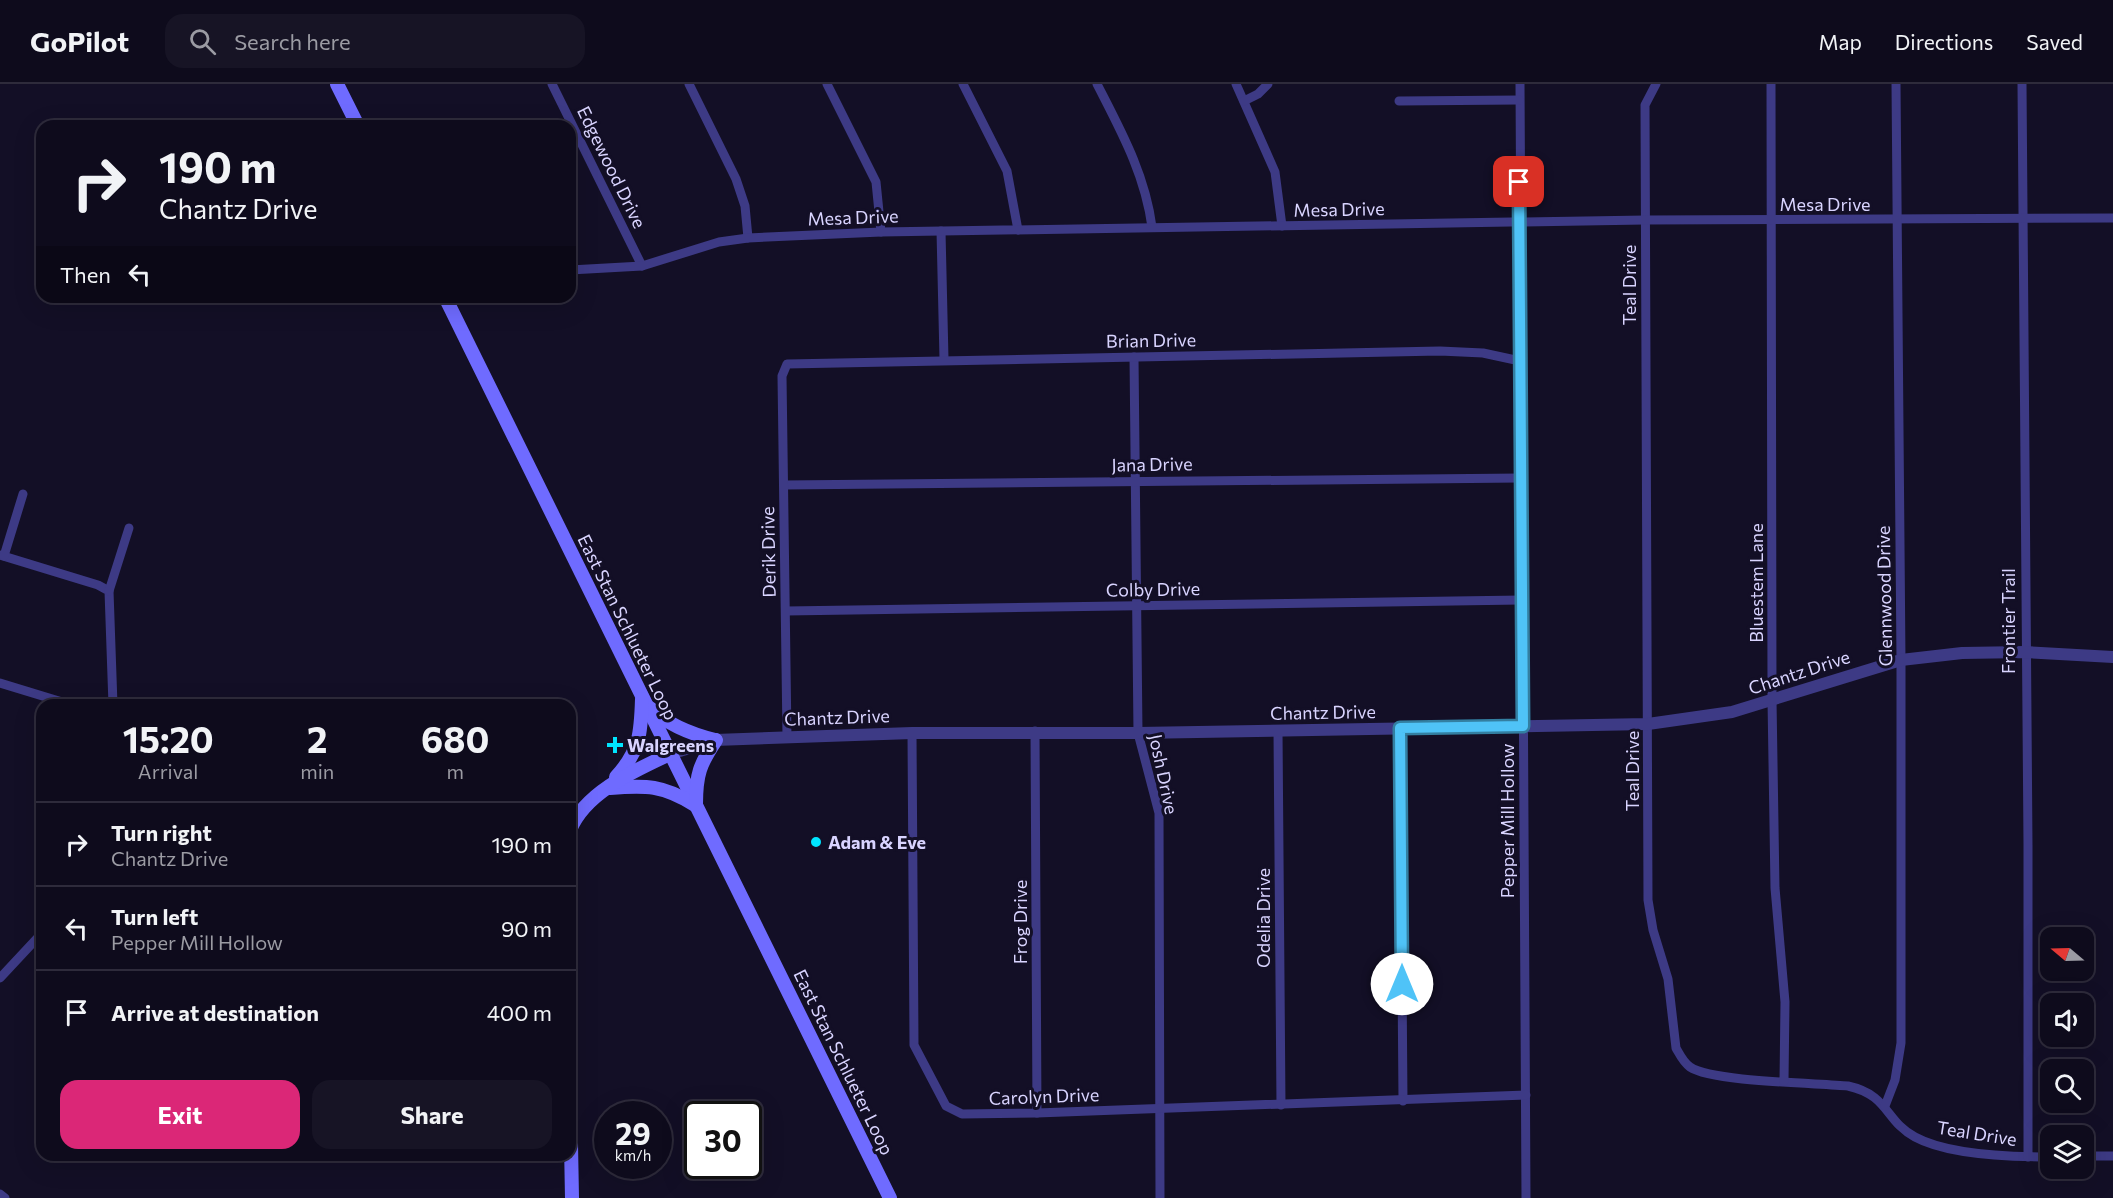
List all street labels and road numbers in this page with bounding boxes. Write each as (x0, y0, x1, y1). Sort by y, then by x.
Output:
street label: Edgewood Drive (573, 102, 651, 232)
street label: Mesa Drive (1779, 193, 1871, 215)
street label: Mesa Drive (1293, 197, 1385, 221)
street label: Mesa Drive (807, 204, 899, 230)
street label: Teal Drive (1618, 245, 1640, 325)
street label: Brian Drive (1106, 328, 1196, 352)
street label: Jana Drive (1111, 452, 1193, 476)
street label: Derik Drive (756, 506, 780, 598)
street label: Bluestem Lane (1745, 523, 1767, 643)
street label: Glennwood Drive (1872, 526, 1896, 666)
street label: East Stan Schlueter Loop (573, 531, 683, 723)
street label: Frontier Trail (1997, 568, 2019, 674)
street label: Colby Drive (1106, 577, 1200, 601)
street label: Chantz Drive (1745, 645, 1853, 699)
street label: Chantz Drive (1270, 700, 1376, 724)
street label: Chantz Drive (784, 704, 890, 730)
street label: Teal Drive (1621, 731, 1643, 811)
street label: Josh Drive (1145, 732, 1183, 816)
street label: Pepper Mill Hollow (1496, 744, 1518, 898)
street label: Odelia Drive (1252, 868, 1274, 968)
street label: Frog Drive (1009, 880, 1031, 964)
street label: East Stan Schlueter Loop (789, 966, 899, 1158)
street label: Carolyn Drive (988, 1083, 1100, 1109)
street label: Teal Drive (1935, 1116, 2019, 1150)

